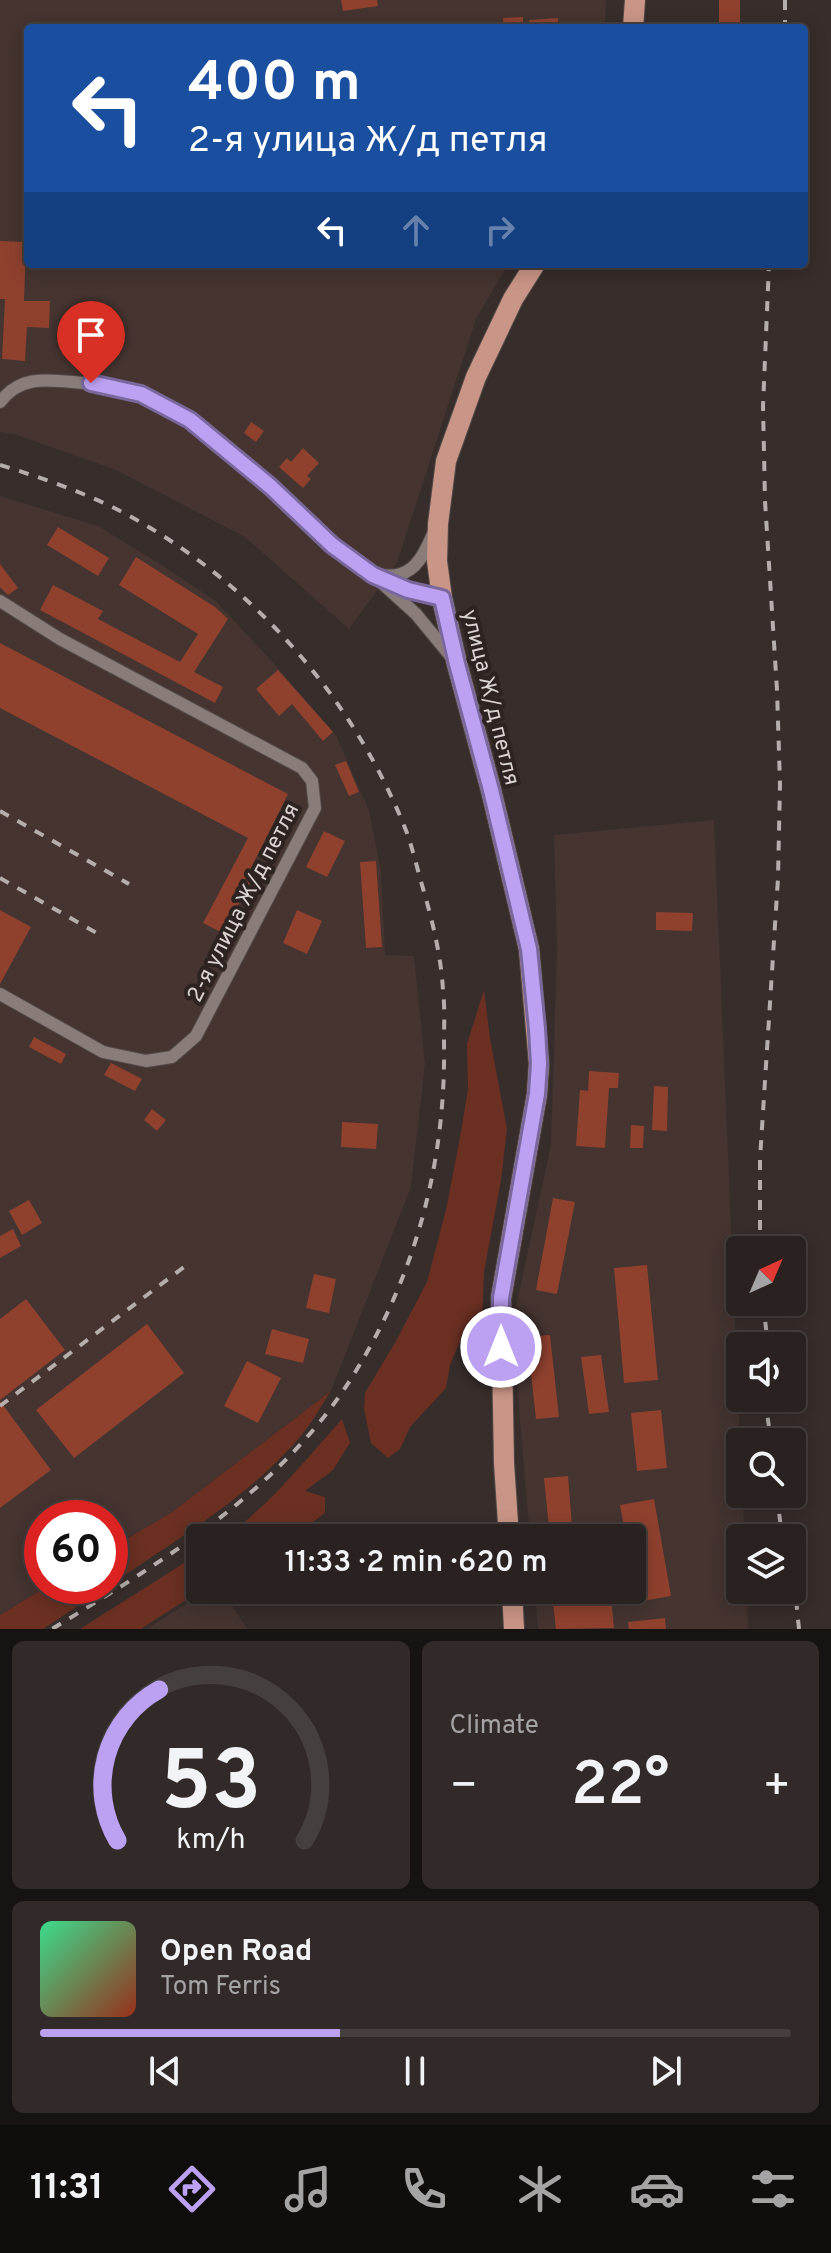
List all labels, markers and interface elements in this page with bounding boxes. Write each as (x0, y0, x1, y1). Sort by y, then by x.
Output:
text: 400 m (188, 50, 361, 120)
icon: left (56, 56, 160, 160)
text: 2-я улица Ж/д петля (188, 119, 548, 165)
icon: left (310, 208, 354, 252)
icon: ahead (394, 208, 438, 252)
icon: right (478, 208, 522, 252)
pin (57, 301, 125, 383)
icon: arrive (69, 313, 113, 357)
street label: улица Ж/д петля (455, 607, 524, 788)
street label: 2-я улица Ж/д петля (182, 799, 306, 1007)
north arrow (726, 1236, 806, 1316)
map controls (726, 1236, 806, 1604)
position arrow (459, 1305, 543, 1389)
button: sound (726, 1332, 806, 1412)
button: search (726, 1428, 806, 1508)
speed limit sign: 60 (24, 1500, 128, 1604)
button: layers (726, 1524, 806, 1604)
text: 11:33 · 2 min · 620 m (285, 1545, 547, 1582)
text: Climate (450, 1710, 539, 1743)
text: 53 (160, 1734, 261, 1839)
text: 22° (571, 1750, 669, 1826)
text: − (450, 1760, 478, 1816)
text: + (763, 1760, 791, 1816)
text: km/h (176, 1823, 245, 1859)
text: Open Road (160, 1934, 312, 1971)
text: Tom Ferris (160, 1971, 281, 2004)
icon: previous (143, 2049, 187, 2093)
icon: pause (393, 2049, 437, 2093)
icon: next (644, 2049, 688, 2093)
icon: directions (164, 2161, 220, 2217)
icon: music (280, 2161, 336, 2217)
icon: phone (396, 2161, 452, 2217)
icon: climate (512, 2161, 568, 2217)
icon: car (629, 2161, 685, 2217)
icon: filters (745, 2161, 801, 2217)
text: 11:31 (30, 2166, 104, 2212)

